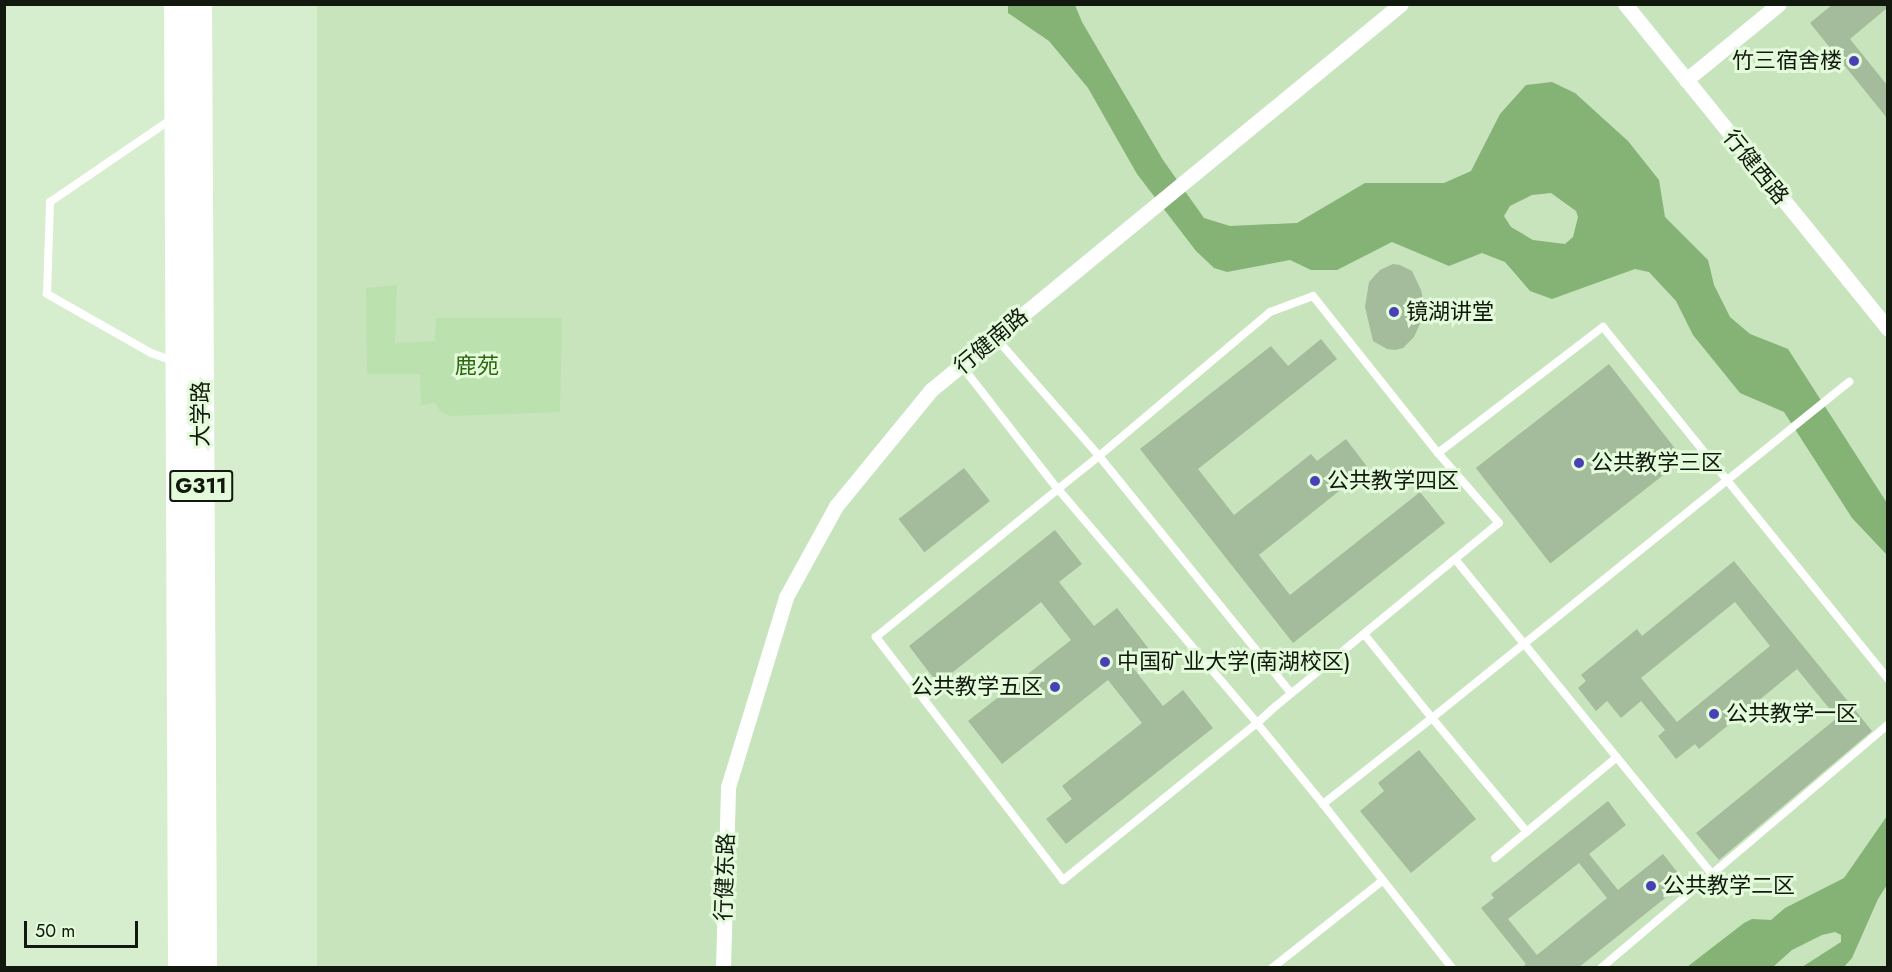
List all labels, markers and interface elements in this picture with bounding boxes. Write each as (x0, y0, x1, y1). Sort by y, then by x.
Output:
place label: 竹三宿舍楼 (1732, 48, 1842, 74)
marker: 竹三宿舍楼 (1847, 54, 1861, 68)
street label: 行健西路 (1718, 124, 1794, 210)
place label: 镜湖讲堂 (1406, 299, 1494, 325)
street label: 行健南路 (949, 303, 1033, 379)
marker: 镜湖讲堂 (1387, 305, 1401, 319)
park label: 鹿苑 (455, 353, 499, 379)
street label: 大学路 (188, 381, 214, 447)
place label: 公共教学三区 (1591, 450, 1723, 476)
marker: 公共教学三区 (1572, 456, 1586, 470)
road number: G311 (168, 468, 234, 504)
place label: 公共教学四区 (1327, 468, 1459, 494)
marker: 公共教学四区 (1308, 474, 1322, 488)
place label: 中国矿业大学(南湖校区) (1117, 649, 1351, 675)
marker: 中国矿业大学(南湖校区) (1098, 655, 1112, 669)
place label: 公共教学五区 (911, 674, 1043, 700)
marker: 公共教学五区 (1048, 680, 1062, 694)
place label: 公共教学一区 (1726, 701, 1858, 727)
marker: 公共教学一区 (1707, 707, 1721, 721)
street label: 行健东路 (710, 833, 740, 921)
place label: 公共教学二区 (1663, 873, 1795, 899)
marker: 公共教学二区 (1644, 879, 1658, 893)
scale bar (27, 909, 141, 947)
text: 50 m (35, 918, 75, 944)

